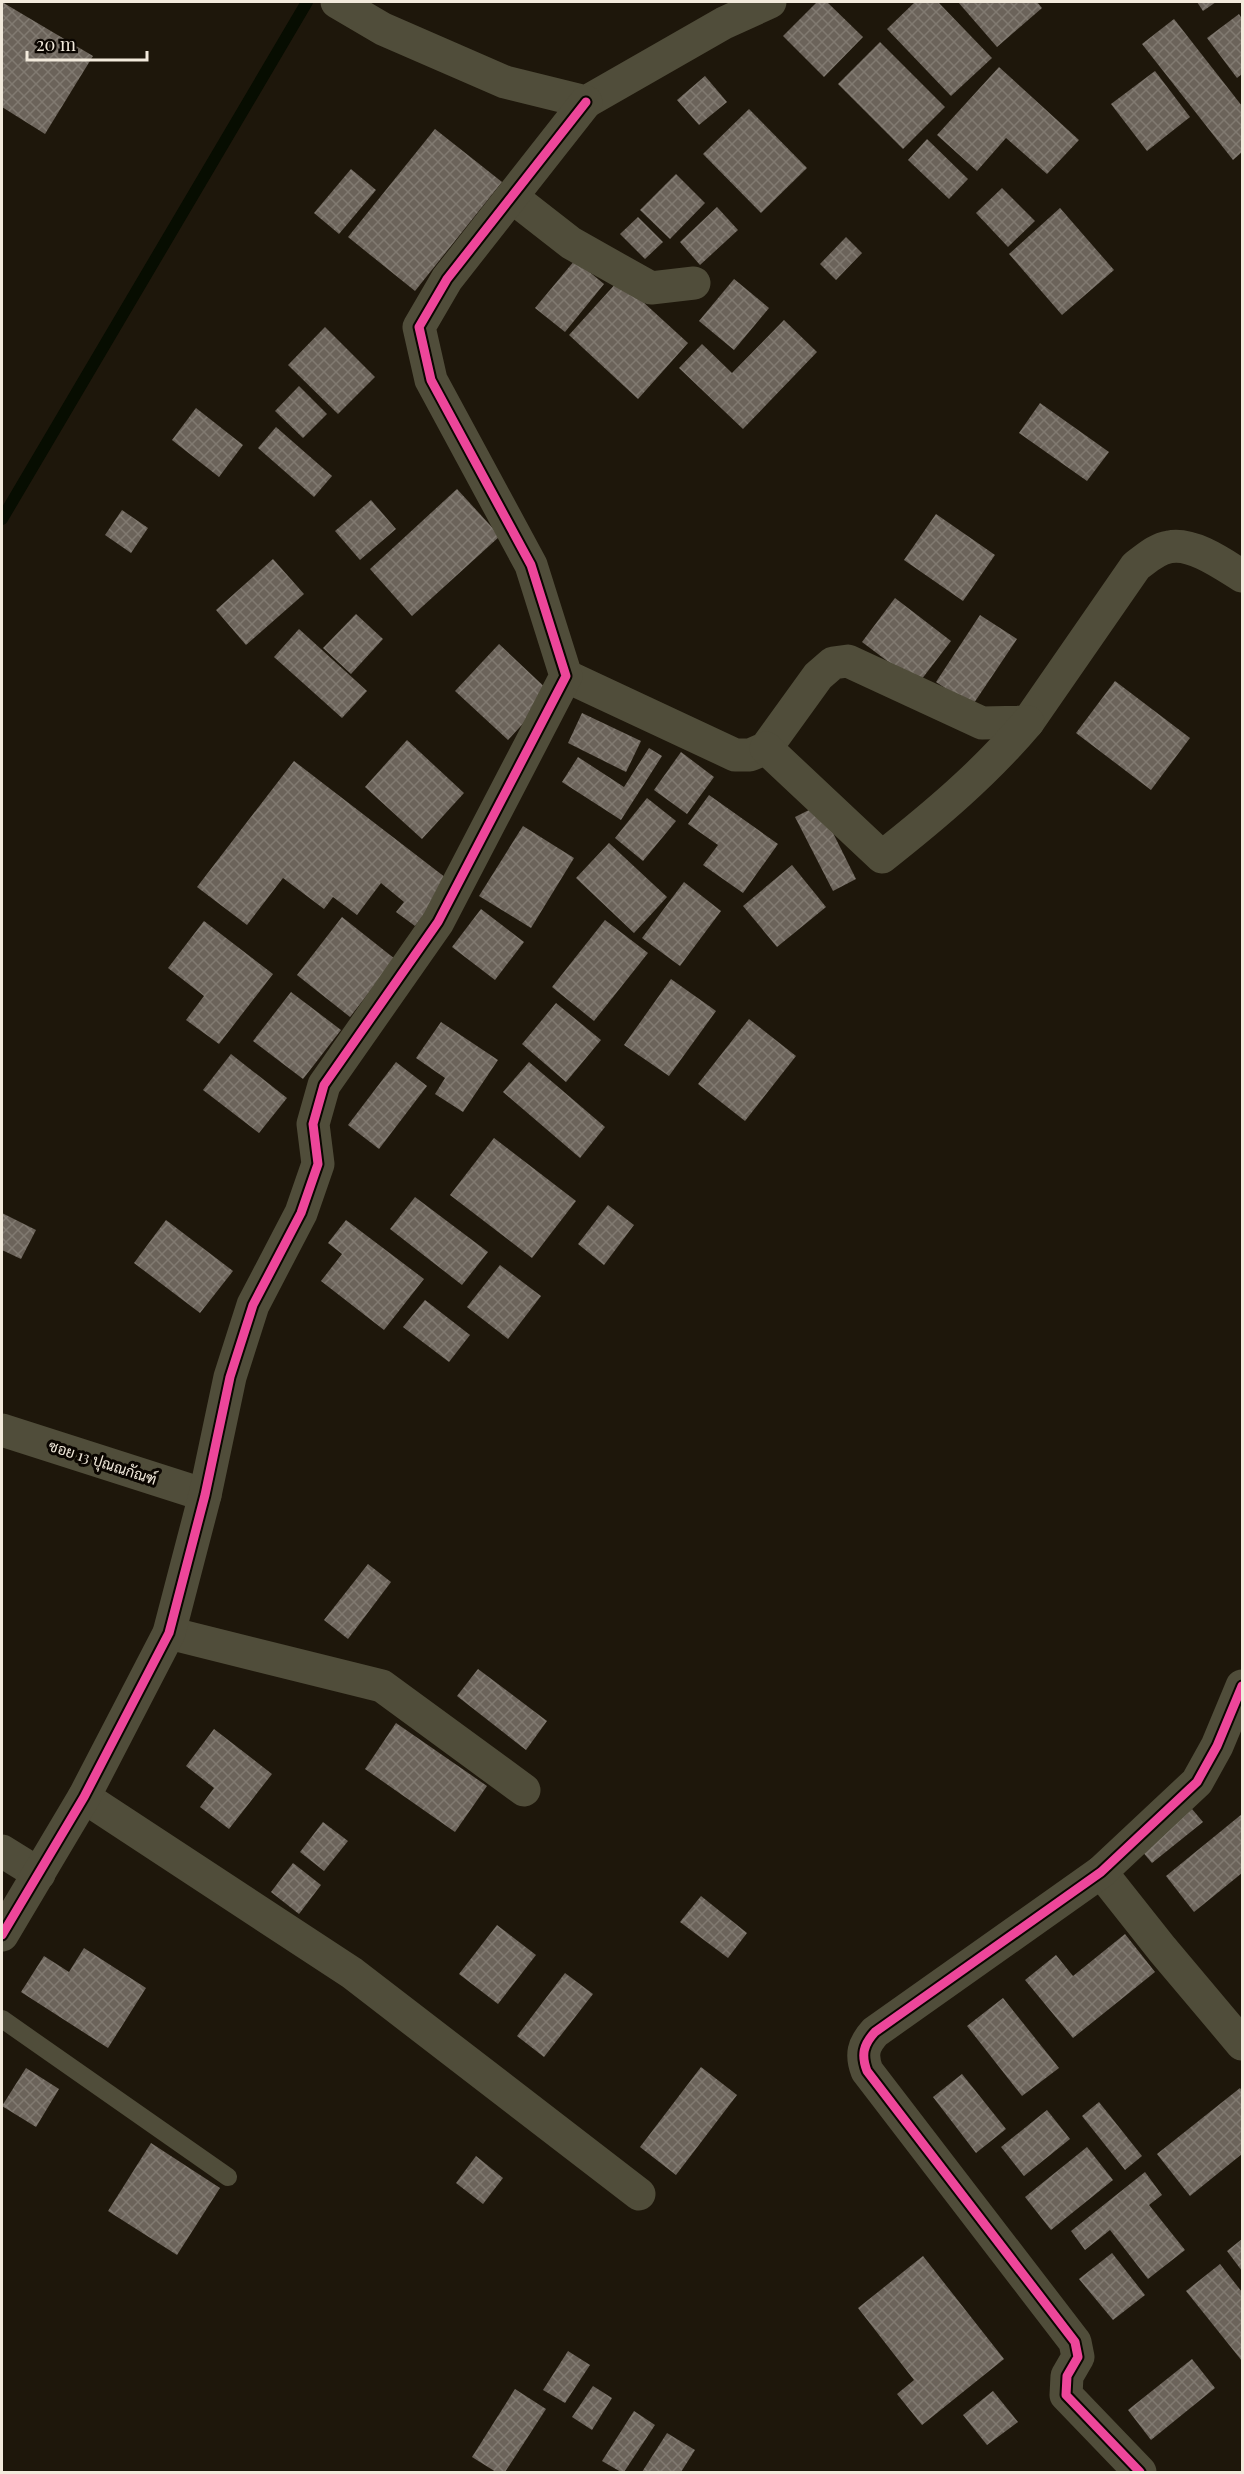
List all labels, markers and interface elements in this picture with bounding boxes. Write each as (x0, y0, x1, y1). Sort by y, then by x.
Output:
scale bar (27, 24, 147, 62)
text: 20 m (36, 32, 76, 56)
street label: ซอย 13 ปุณณกัณฑ์ (46, 1435, 160, 1491)

